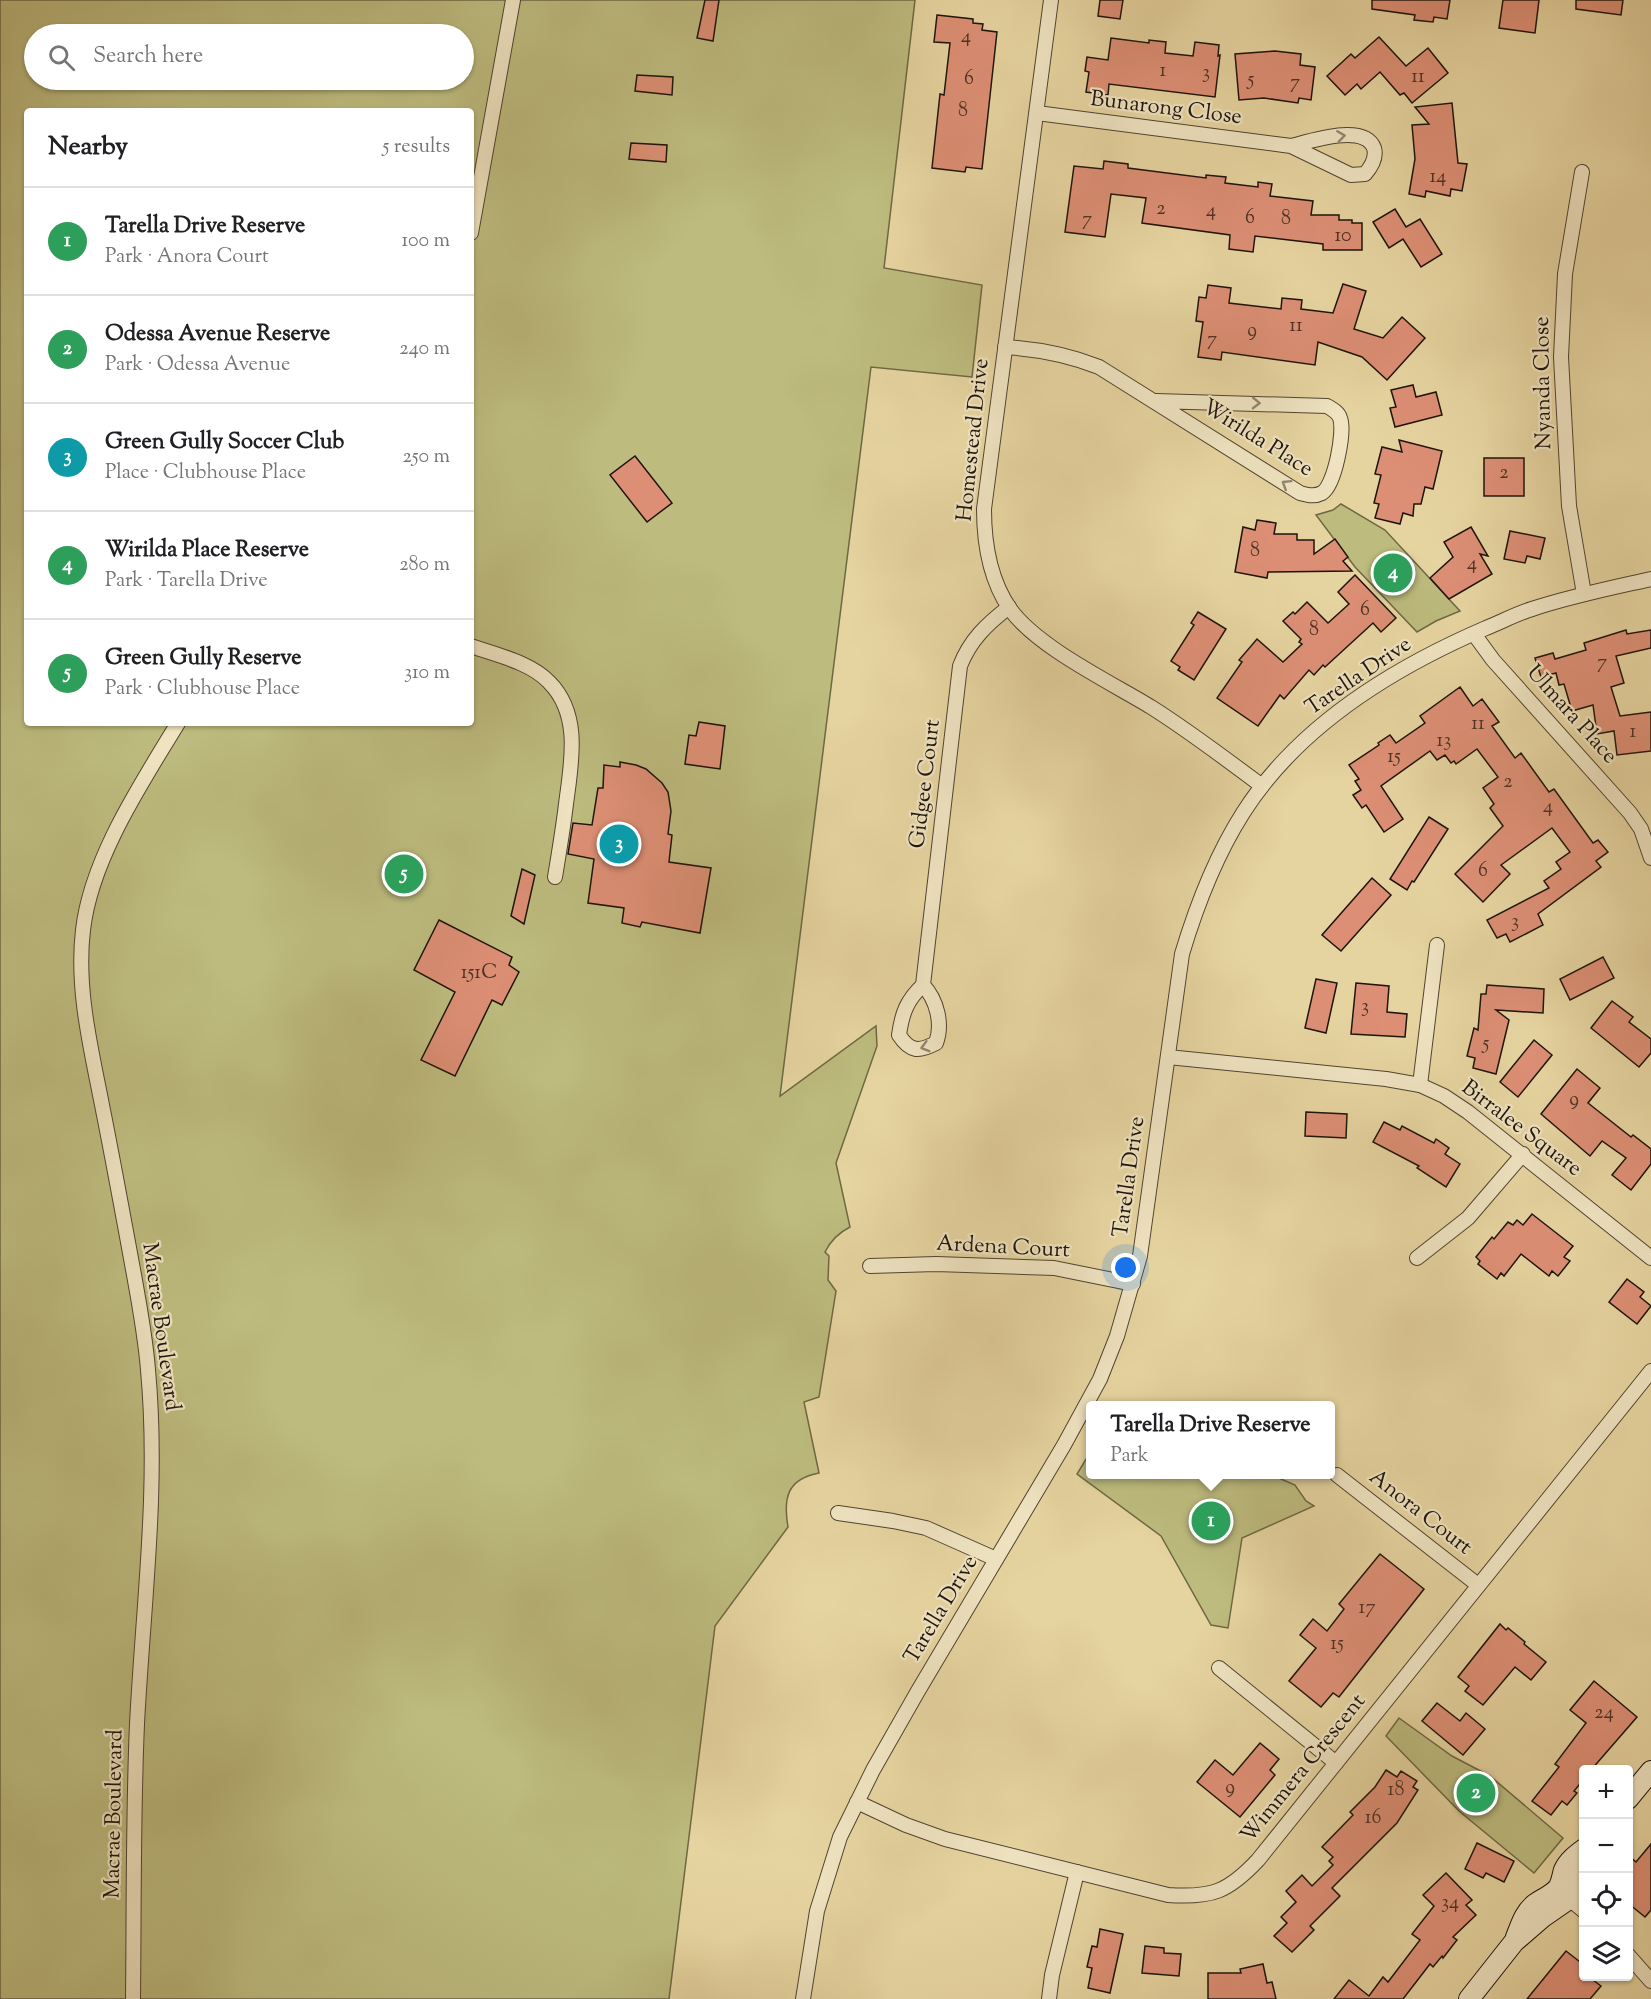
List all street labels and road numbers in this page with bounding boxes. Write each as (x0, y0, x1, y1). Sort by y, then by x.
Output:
street label: Bunarong Close (1088, 84, 1244, 134)
street label: Nyanda Close (1527, 316, 1561, 450)
street label: Homestead Drive (950, 357, 998, 523)
street label: Wirilda Place (1195, 392, 1319, 486)
street label: Tarella Drive (1300, 630, 1418, 724)
street label: Ulmara Place (1518, 658, 1624, 772)
street label: Gidgee Court (902, 717, 950, 850)
street label: Birralee Square (1454, 1073, 1588, 1185)
street label: Tarella Drive (1106, 1114, 1154, 1240)
street label: Ardena Court (935, 1229, 1071, 1267)
street label: Macrae Boulevard (132, 1241, 188, 1413)
street label: Anora Court (1362, 1462, 1479, 1564)
street label: Tarella Drive (897, 1550, 987, 1670)
street label: Wimmera Crescent (1234, 1687, 1375, 1851)
street label: Macrae Boulevard (98, 1729, 132, 1899)

